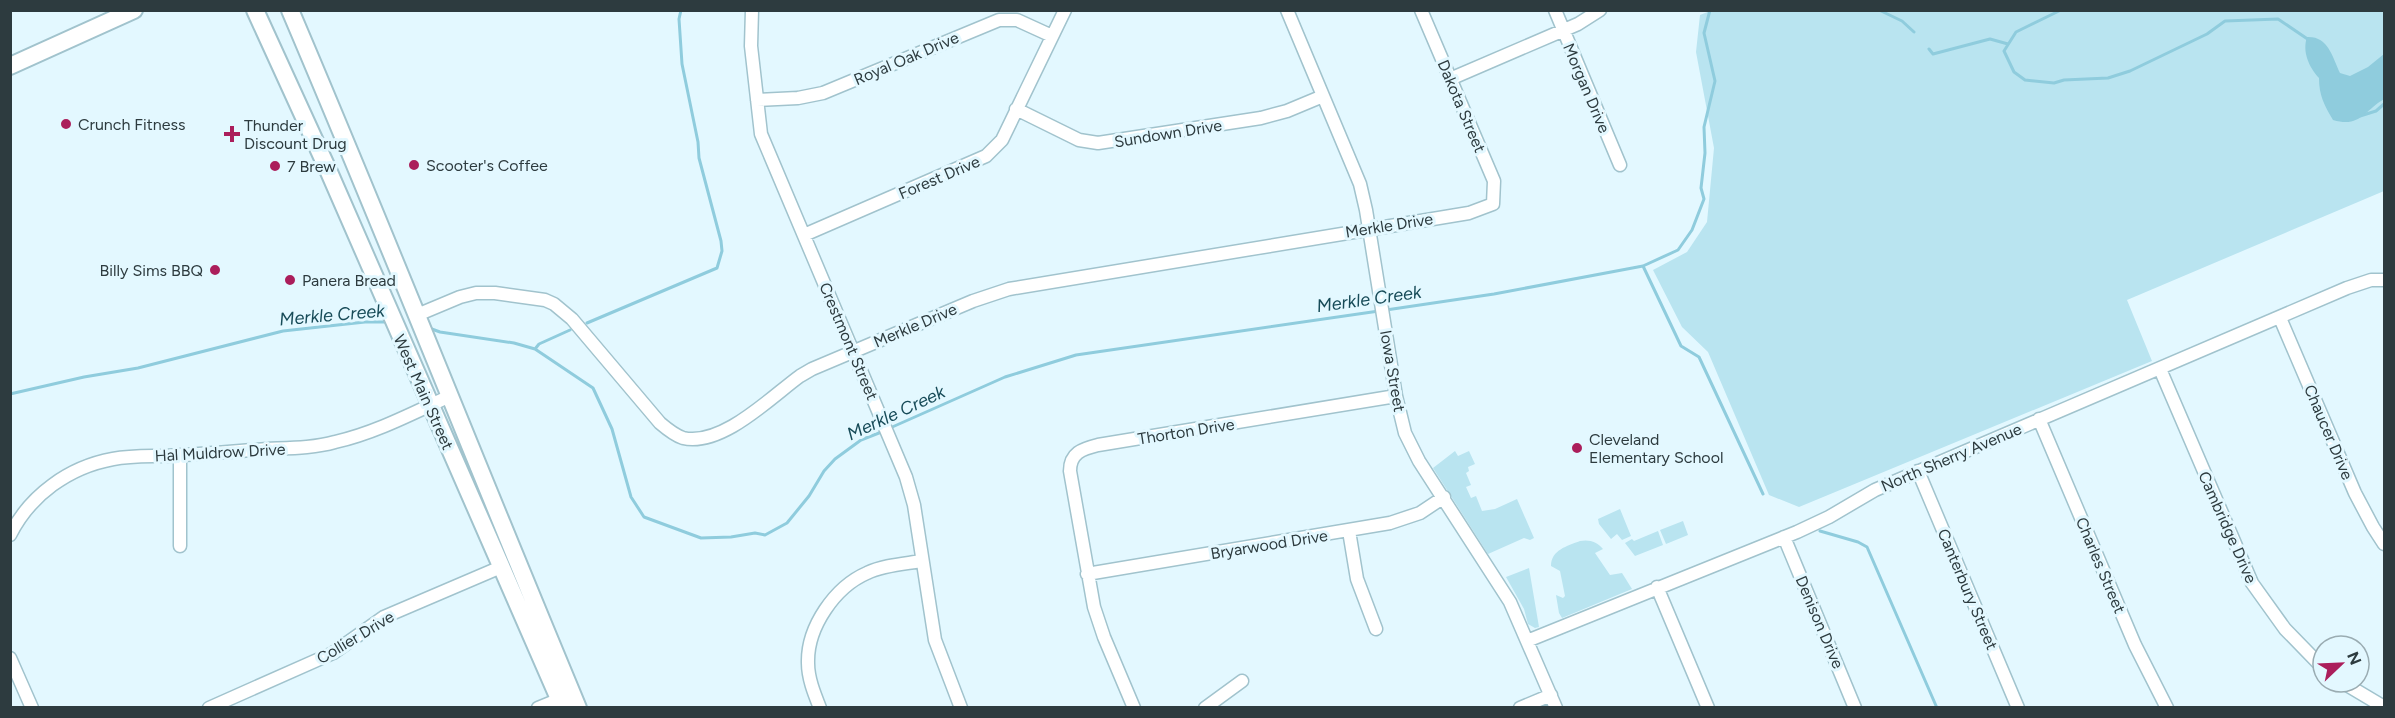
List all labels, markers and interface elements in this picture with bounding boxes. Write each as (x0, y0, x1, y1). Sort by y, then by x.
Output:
street label: Royal Oak Drive (851, 28, 962, 89)
street label: Morgan Drive (1559, 40, 1614, 136)
street label: Dakota Street (1433, 57, 1490, 155)
place label: Crunch Fitness (78, 115, 185, 134)
place label: Thunder Discount Drug (244, 116, 347, 153)
street label: Sundown Drive (1113, 116, 1223, 151)
marker: Crunch Fitness (59, 117, 73, 131)
marker: Thunder Discount Drug (225, 127, 239, 141)
street label: Forest Drive (896, 152, 983, 203)
place label: Scooter's Coffee (426, 156, 548, 175)
place label: 7 Brew (287, 157, 336, 176)
marker: Scooter's Coffee (407, 158, 421, 172)
marker: 7 Brew (268, 159, 282, 173)
street label: Merkle Drive (1344, 209, 1435, 242)
place label: Billy Sims BBQ (100, 261, 203, 280)
marker: Billy Sims BBQ (208, 263, 222, 277)
place label: Panera Bread (302, 271, 396, 290)
marker: Panera Bread (283, 273, 297, 287)
street label: Crestmont Street (815, 280, 882, 403)
water label: Merkle Creek (1315, 281, 1424, 317)
water label: Merkle Creek (278, 299, 387, 331)
street label: Merkle Drive (871, 299, 960, 352)
street label: Iowa Street (1376, 329, 1409, 413)
street label: West Main Street (390, 332, 457, 453)
water label: Merkle Creek (843, 380, 950, 445)
street label: Chaucer Drive (2300, 382, 2357, 483)
street label: Thorton Drive (1136, 414, 1236, 449)
street label: North Sherry Avenue (1878, 419, 2025, 496)
place label: Cleveland Elementary School (1589, 430, 1723, 467)
street label: Hal Muldrow Drive (154, 440, 286, 465)
marker: Cleveland Elementary School (1570, 441, 1584, 455)
street label: Cambridge Drive (2194, 468, 2261, 586)
street label: Charles Street (2072, 514, 2129, 616)
street label: Bryarwood Drive (1209, 526, 1329, 563)
street label: Canterbury Street (1933, 526, 2002, 653)
street label: Denison Drive (1791, 573, 1848, 672)
street label: Collier Drive (313, 607, 398, 668)
north arrow (2311, 634, 2371, 694)
text: N (2343, 649, 2366, 668)

